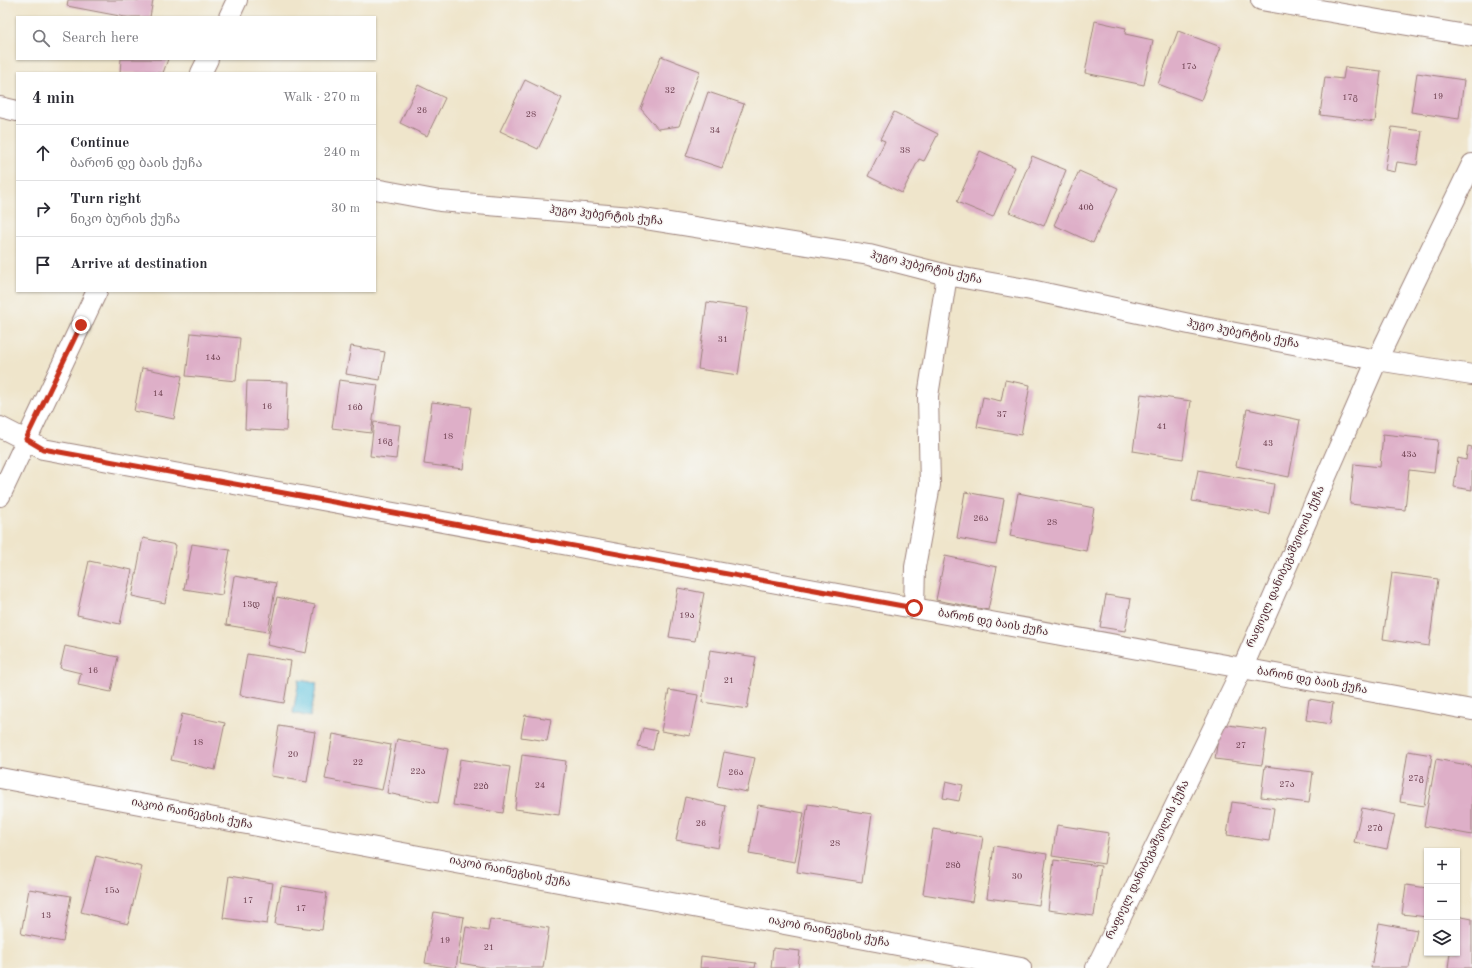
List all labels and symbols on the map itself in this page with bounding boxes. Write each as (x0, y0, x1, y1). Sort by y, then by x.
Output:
house number: 17ა (1181, 62, 1197, 71)
house number: 32 (665, 86, 675, 95)
house number: 19 (1433, 92, 1443, 101)
house number: 17გ (1342, 93, 1358, 102)
house number: 26 (417, 106, 427, 115)
house number: 28 (526, 110, 536, 119)
house number: 34 (710, 126, 720, 135)
house number: 38 (900, 146, 910, 155)
house number: 40ბ (1078, 203, 1094, 212)
street label: ჰუგო ჰუბერტის ქუჩა (549, 205, 664, 227)
street label: ჰუგო ჰუბერტის ქუჩა (869, 250, 983, 286)
route end (72, 316, 90, 334)
street label: ჰუგო ჰუბერტის ქუჩა (1186, 318, 1300, 350)
house number: 31 (718, 335, 728, 344)
house number: 14ა (205, 353, 221, 362)
house number: 14 (153, 389, 163, 398)
house number: 16 (262, 402, 272, 411)
house number: 16ბ (347, 403, 363, 412)
house number: 37 (997, 410, 1007, 419)
house number: 41 (1157, 422, 1167, 431)
house number: 18 (443, 432, 453, 441)
house number: 16გ (377, 437, 393, 446)
house number: 43 (1263, 439, 1273, 448)
house number: 43ა (1401, 450, 1417, 459)
street label: რაფიელ დანიბეგაშვილის ქუჩა (1244, 484, 1327, 650)
house number: 26ა (973, 514, 989, 523)
house number: 28 (1047, 518, 1057, 527)
route start (905, 599, 923, 617)
house number: 13დ (242, 600, 260, 609)
street label: ბარონ დე ბაის ქუჩა (937, 607, 1049, 638)
house number: 19ა (679, 611, 695, 620)
street label: ბარონ დე ბაის ქუჩა (1256, 665, 1368, 696)
house number: 16 (88, 666, 98, 675)
house number: 21 (724, 676, 734, 685)
house number: 18 (193, 738, 203, 747)
house number: 27 (1236, 741, 1246, 750)
house number: 20 (288, 750, 298, 759)
house number: 22 (353, 758, 363, 767)
house number: 22ა (410, 767, 426, 776)
house number: 26ა (728, 768, 744, 777)
house number: 27გ (1408, 774, 1424, 783)
street label: რაფიელ დანიბეგაშვილის ქუჩა (1104, 778, 1192, 941)
house number: 27ა (1279, 780, 1295, 789)
house number: 24 (535, 781, 545, 790)
house number: 22ბ (473, 782, 489, 791)
street label: იაკობ რაინეგსის ქუჩა (130, 796, 254, 831)
house number: 26 (696, 819, 706, 828)
house number: 27ბ (1367, 824, 1383, 833)
house number: 28 (830, 839, 840, 848)
street label: იაკობ რაინეგსის ქუჩა (448, 854, 572, 889)
house number: 28ბ (945, 861, 961, 870)
house number: 30 (1012, 872, 1022, 881)
house number: 15ა (104, 886, 120, 895)
house number: 17 (243, 896, 253, 905)
house number: 17 (296, 904, 306, 913)
house number: 13 (41, 911, 51, 920)
street label: იაკობ რაინეგსის ქუჩა (767, 914, 891, 949)
house number: 19 (440, 936, 450, 945)
house number: 21 (484, 943, 494, 952)

